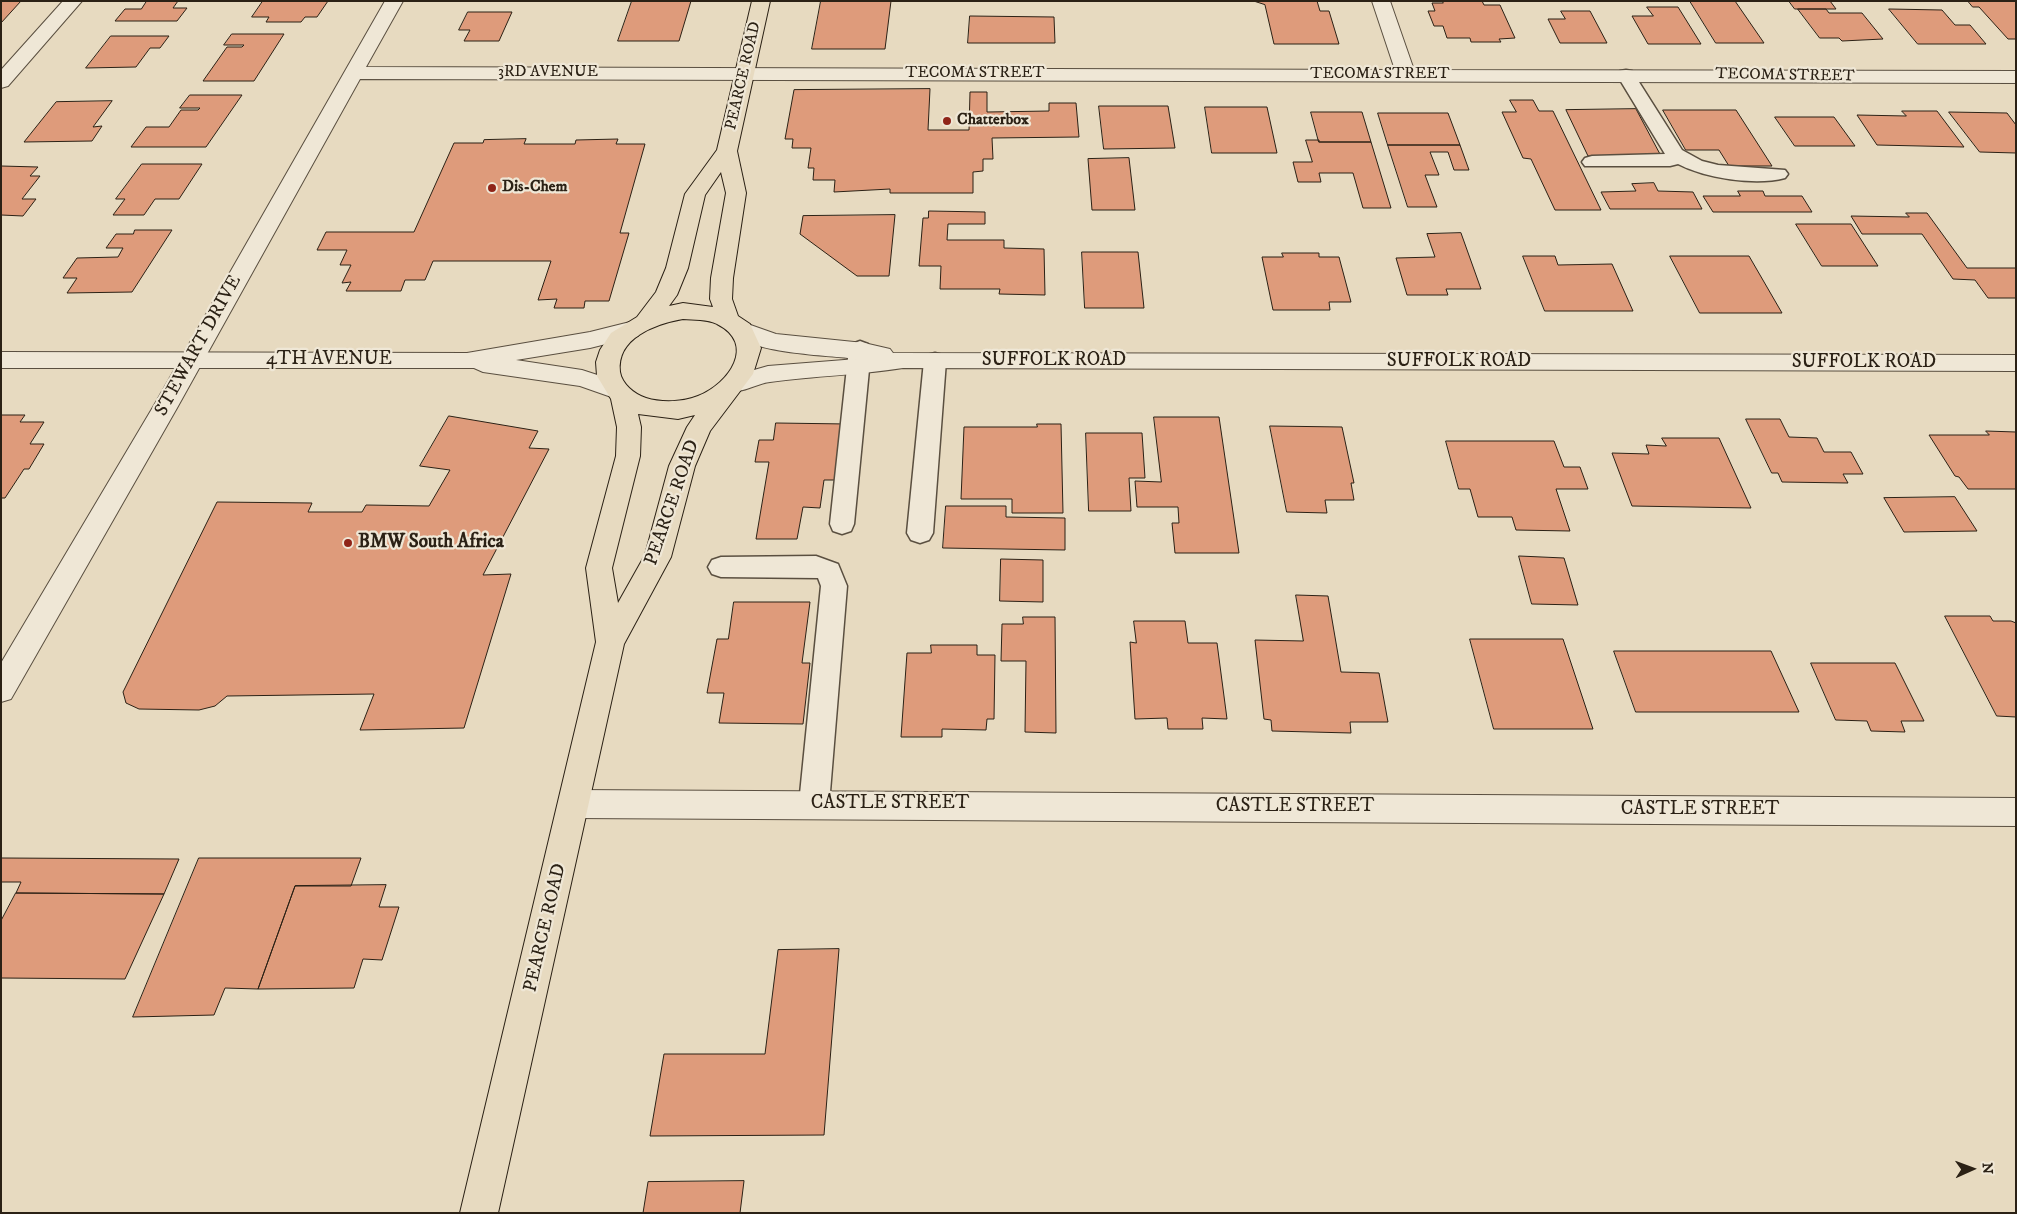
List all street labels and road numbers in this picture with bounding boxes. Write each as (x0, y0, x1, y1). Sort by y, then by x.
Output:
street label: PEARCE ROAD (722, 20, 766, 132)
street label: 3RD AVENUE (498, 63, 598, 83)
street label: TECOMA STREET (905, 64, 1045, 84)
street label: TECOMA STREET (1310, 65, 1450, 85)
street label: TECOMA STREET (1715, 65, 1855, 87)
street label: STEWART DRIVE (151, 271, 247, 421)
street label: 4TH AVENUE (266, 349, 392, 371)
street label: SUFFOLK ROAD (982, 350, 1126, 372)
street label: SUFFOLK ROAD (1387, 351, 1531, 373)
street label: SUFFOLK ROAD (1792, 352, 1936, 374)
street label: PEARCE ROAD (641, 437, 705, 569)
street label: CASTLE STREET (811, 793, 969, 815)
street label: CASTLE STREET (1216, 796, 1374, 818)
street label: CASTLE STREET (1621, 799, 1779, 821)
street label: PEARCE ROAD (520, 861, 572, 995)

